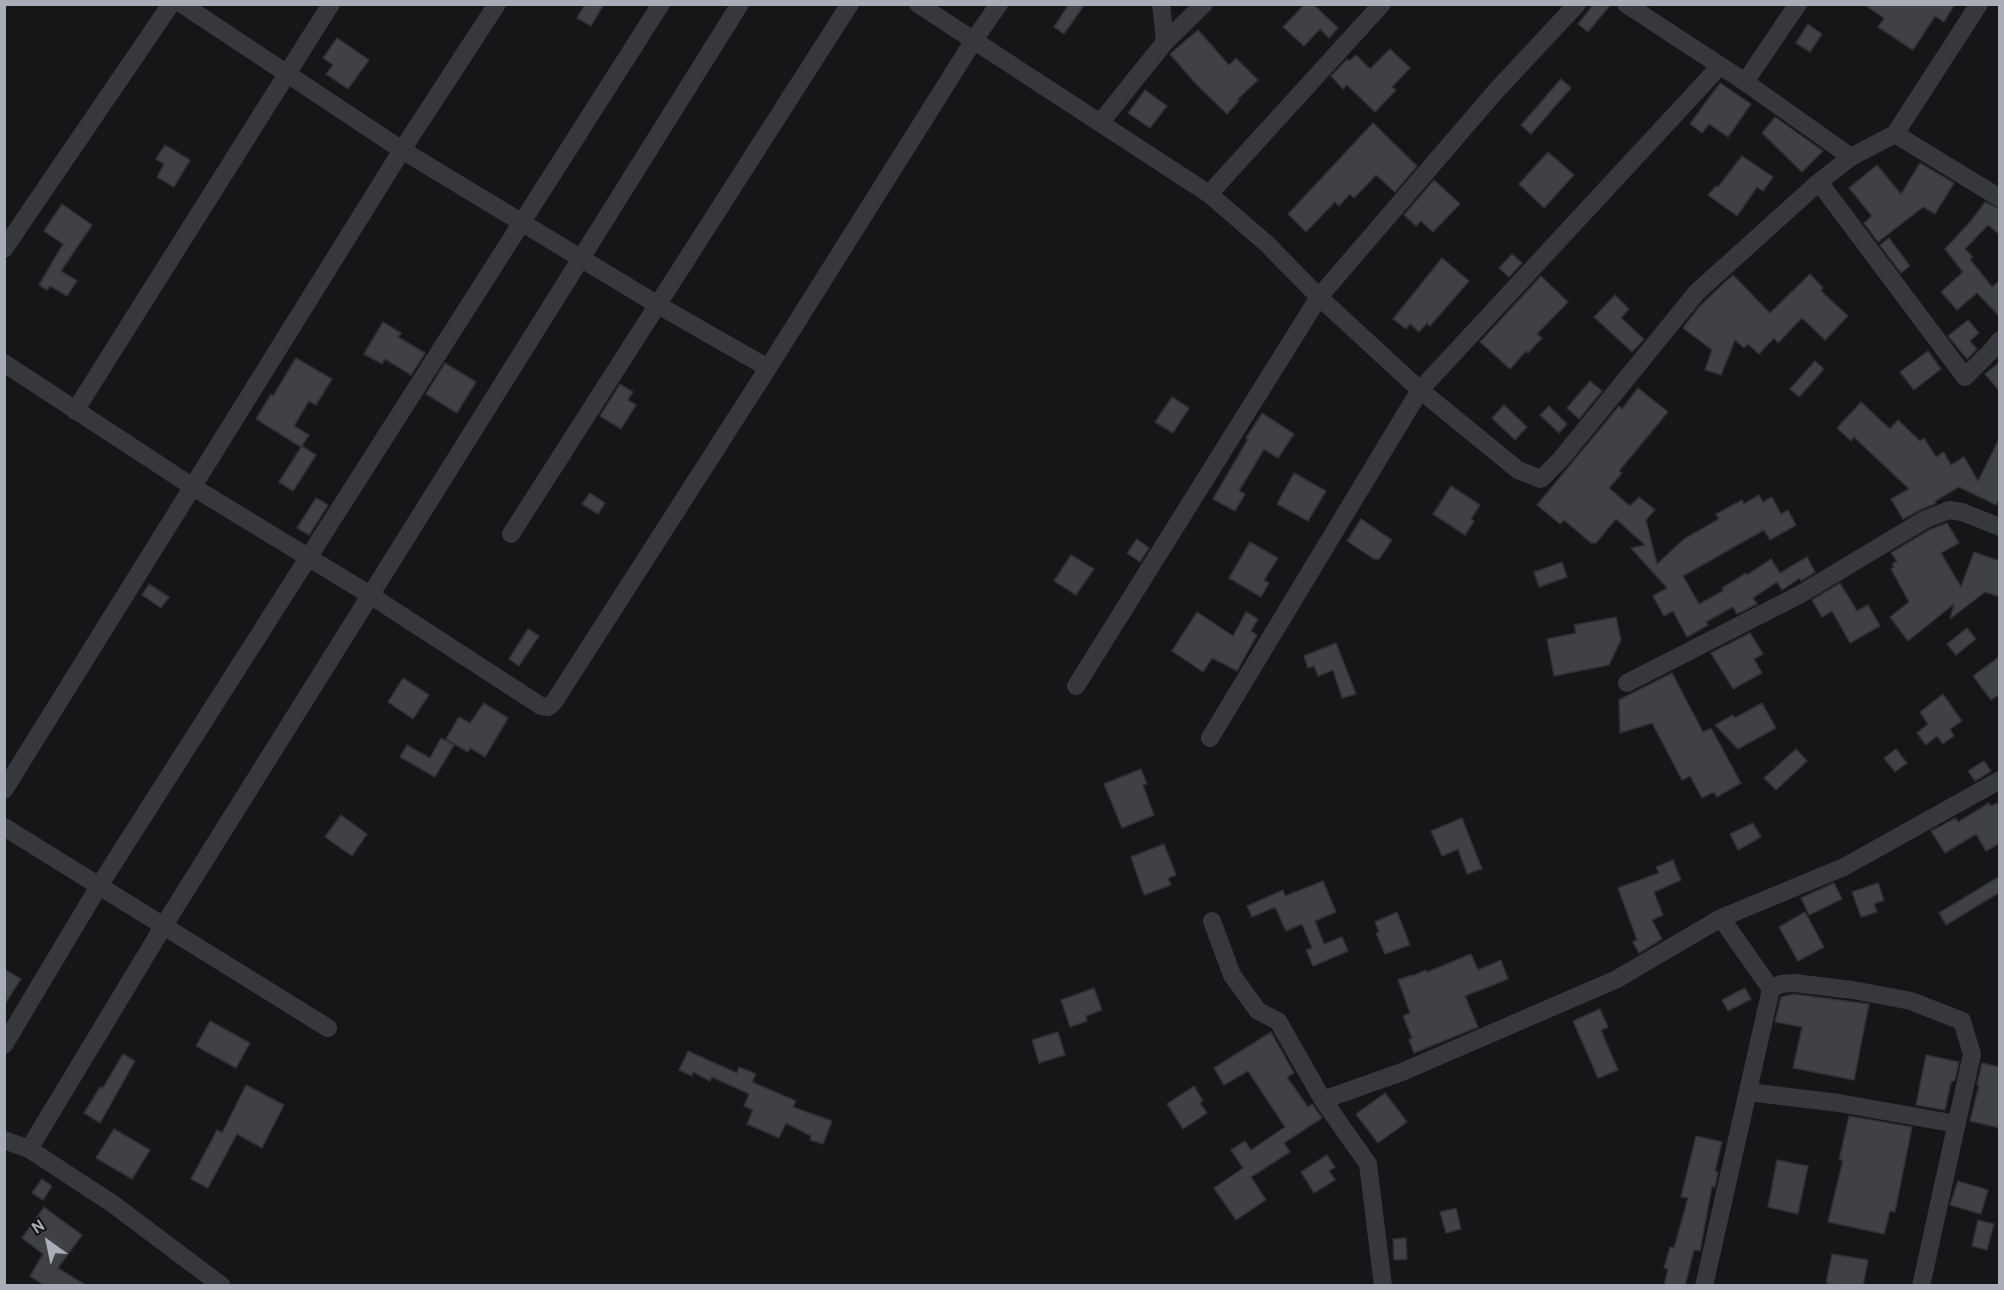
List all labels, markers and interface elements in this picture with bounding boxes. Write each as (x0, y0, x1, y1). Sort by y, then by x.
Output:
north arrow (18, 1212, 78, 1272)
text: N (28, 1215, 48, 1238)

